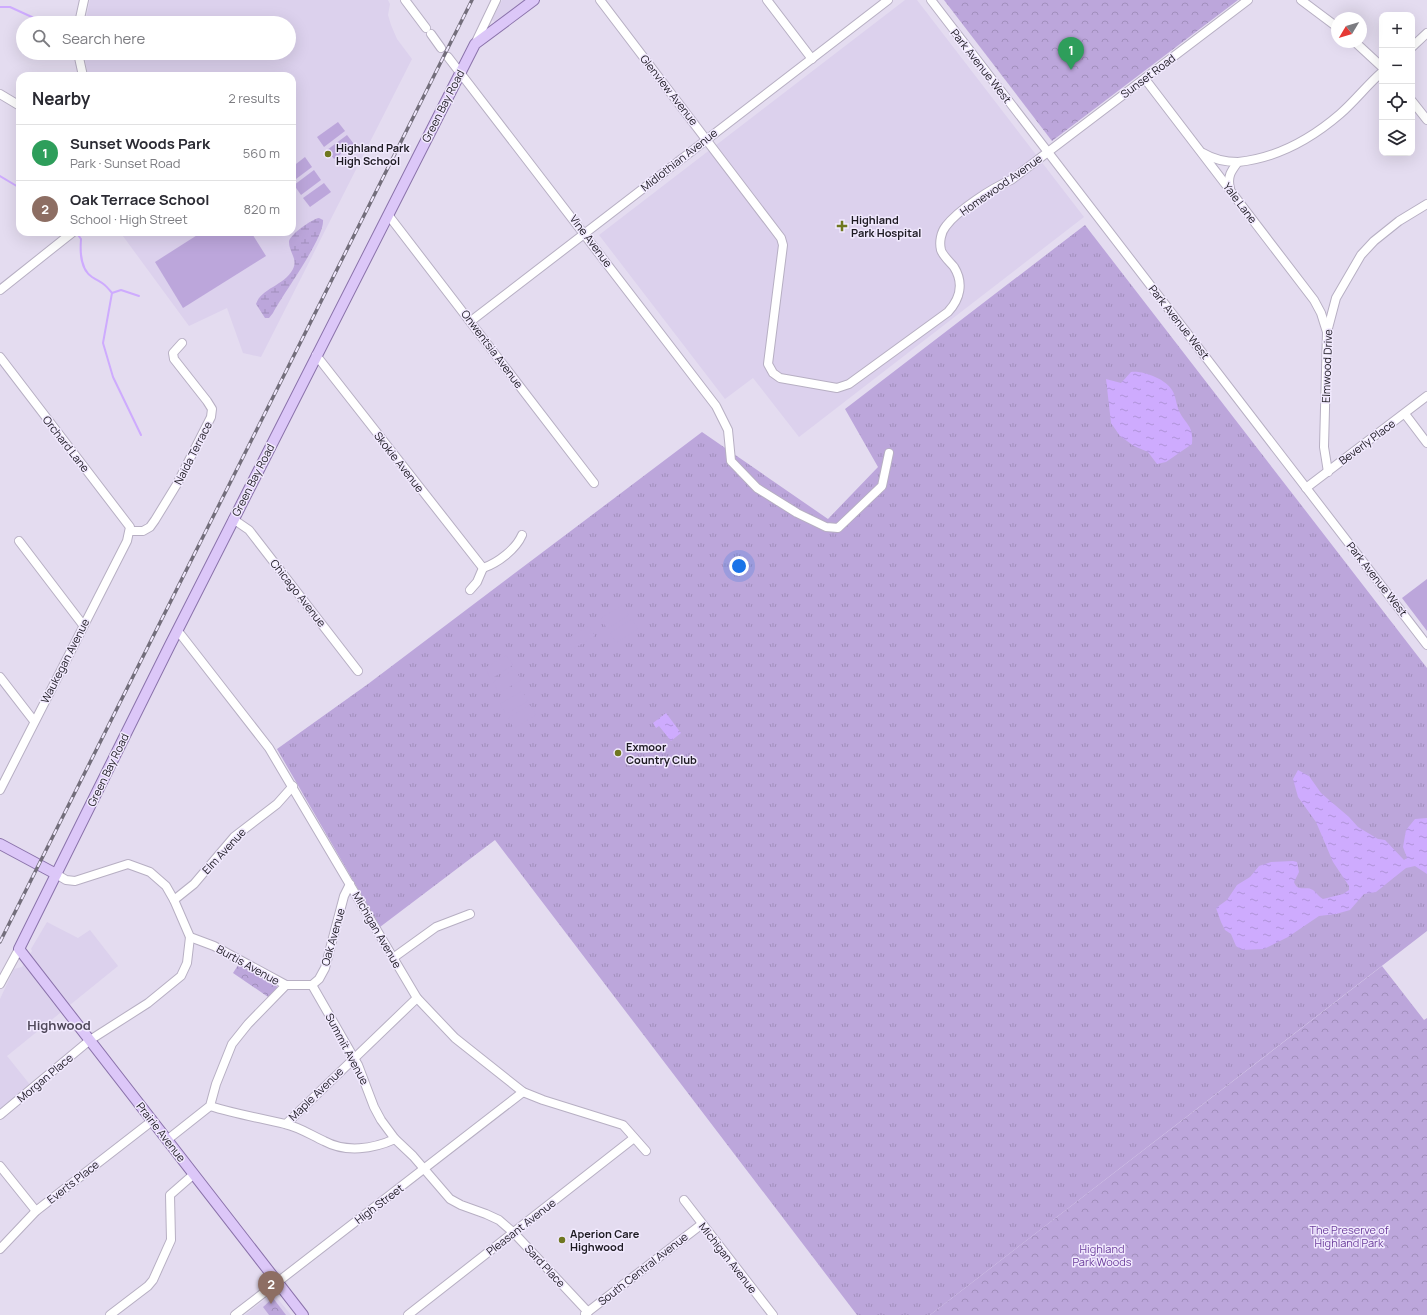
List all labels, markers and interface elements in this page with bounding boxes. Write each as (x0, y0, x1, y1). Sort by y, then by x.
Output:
north arrow (1331, 12, 1367, 48)
map controls (1379, 12, 1415, 156)
button: + (1379, 12, 1415, 48)
search box (16, 16, 296, 60)
street label: Park Avenue West (948, 26, 1015, 106)
icon: search (30, 27, 52, 49)
text: Search here (62, 28, 145, 49)
pin: 1 (1058, 37, 1084, 70)
button: − (1379, 48, 1415, 84)
street label: Sunset Road (1117, 50, 1178, 101)
street label: Glenview Avenue (637, 51, 702, 129)
street label: Green Bay Road (418, 67, 467, 145)
button: locate (1379, 84, 1415, 120)
text: Nearby (32, 87, 90, 110)
text: 2 results (228, 89, 280, 107)
button: layers (1379, 120, 1415, 156)
street label: Midlothian Avenue (637, 125, 721, 194)
text: Sunset Woods Park (70, 133, 210, 154)
place label: Highland Park High School (336, 140, 410, 168)
text: 1 (42, 144, 48, 162)
text: 560 m (243, 144, 280, 162)
marker: Highland Park High School (323, 149, 333, 159)
street label: Homewood Avenue (957, 150, 1045, 219)
text: Park · Sunset Road (70, 154, 181, 172)
street label: Yale Lane (1220, 179, 1261, 227)
text: Oak Terrace School (70, 189, 209, 210)
text: 2 (41, 200, 49, 218)
text: 820 m (243, 200, 280, 218)
text: School · High Street (70, 210, 188, 228)
street label: Vine Avenue (567, 212, 616, 270)
place label: Highland Park Hospital (851, 212, 921, 240)
marker: Highland Park Hospital (836, 220, 848, 232)
street label: Park Avenue West (1146, 282, 1213, 362)
street label: Onwentsia Avenue (458, 307, 527, 391)
street label: Elmwood Drive (1318, 328, 1335, 403)
street label: Orchard Lane (40, 412, 94, 475)
street label: Beverly Place (1335, 415, 1398, 468)
street label: Naida Terrace (170, 418, 215, 487)
street label: Skokie Avenue (371, 428, 428, 495)
street label: Green Bay Road (228, 441, 277, 519)
street label: Park Avenue West (1344, 539, 1411, 619)
street label: Chicago Avenue (267, 556, 330, 630)
your location (729, 556, 749, 576)
street label: Waukegan Avenue (37, 615, 93, 706)
street label: Green Bay Road (83, 731, 132, 809)
place label: Exmoor Country Club (626, 739, 697, 767)
marker: Exmoor Country Club (613, 748, 623, 758)
street label: Elm Avenue (198, 824, 249, 877)
street label: Michigan Avenue (349, 889, 406, 971)
street label: Oak Avenue (317, 906, 348, 967)
street label: Burtis Avenue (214, 941, 283, 988)
street label: Summit Avenue (322, 1010, 373, 1088)
district label: Highwood (27, 1016, 91, 1034)
street label: Morgan Place (14, 1049, 76, 1105)
street label: Maple Avenue (285, 1063, 347, 1124)
street label: Prairie Avenue (133, 1099, 190, 1165)
street label: Everts Place (44, 1156, 102, 1207)
street label: High Street (351, 1180, 406, 1227)
street label: Pleasant Avenue (483, 1194, 559, 1258)
street label: Michigan Avenue (696, 1219, 761, 1297)
park label: The Preserve of Highland Park (1309, 1222, 1389, 1250)
place label: Aperion Care Highwood (570, 1226, 640, 1254)
street label: South Central Avenue (595, 1228, 691, 1308)
marker: Aperion Care Highwood (557, 1235, 567, 1245)
street label: Sard Place (522, 1241, 569, 1291)
park label: Highland Park Woods (1072, 1241, 1132, 1269)
pin: 2 (258, 1271, 284, 1304)

